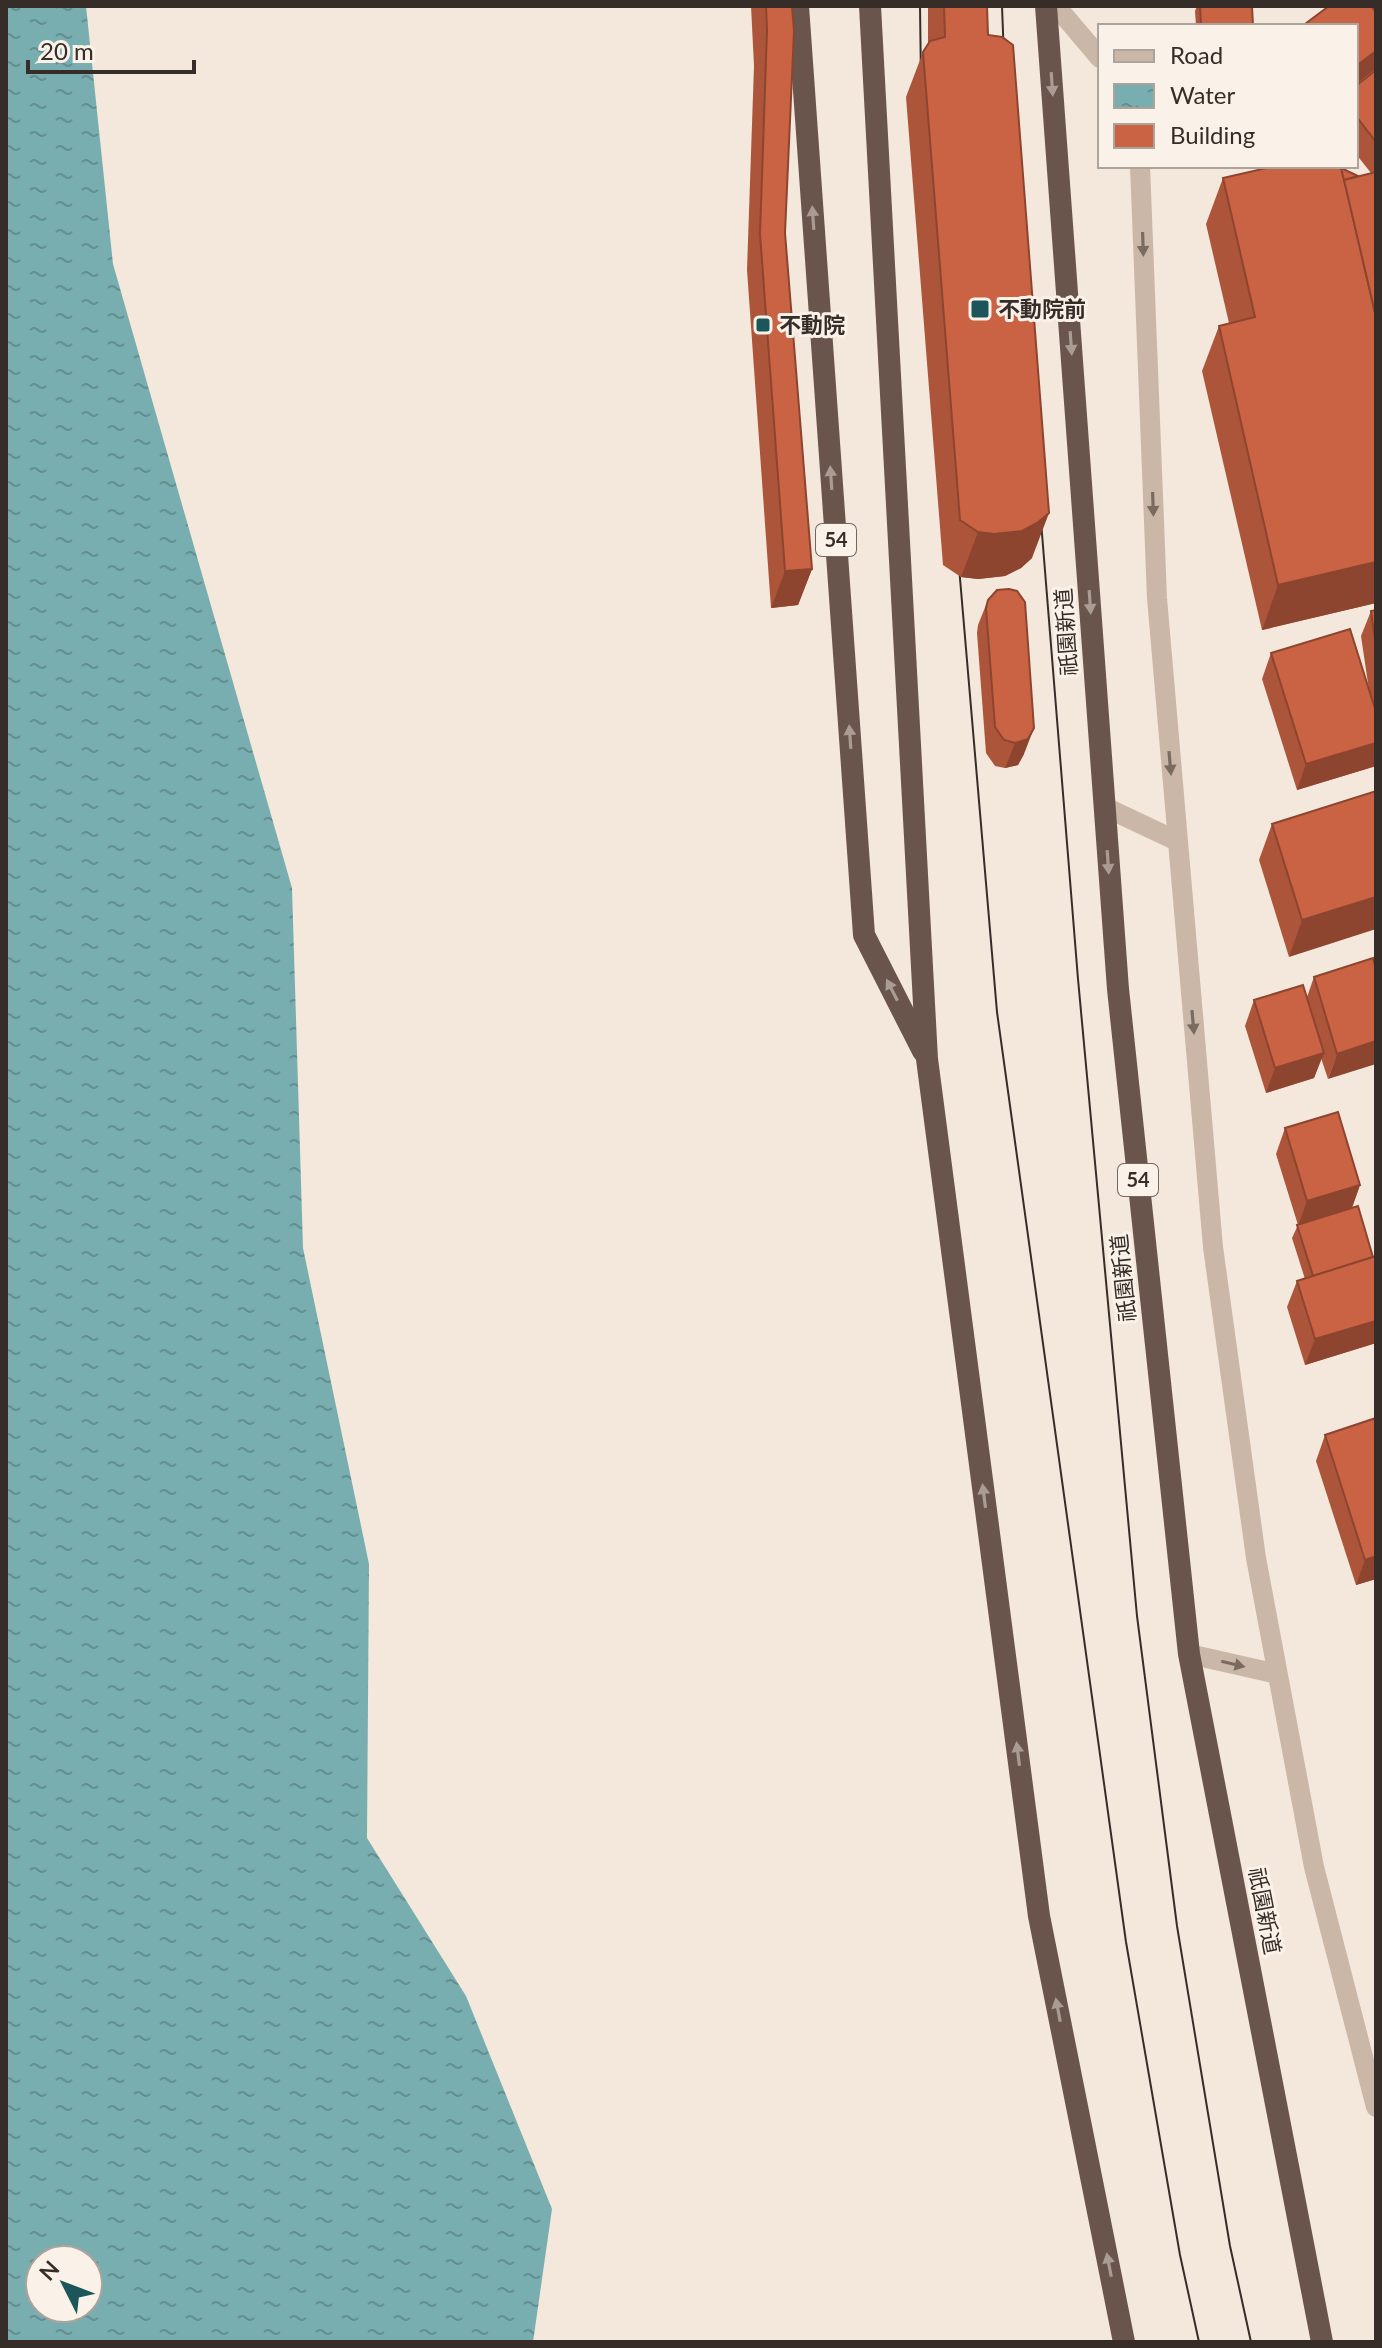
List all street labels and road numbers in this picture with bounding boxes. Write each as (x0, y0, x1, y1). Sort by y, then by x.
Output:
road number: 54 (816, 524, 856, 556)
street label: 祇園新道 (1049, 587, 1082, 677)
road number: 54 (1118, 1164, 1158, 1196)
street label: 祇園新道 (1104, 1233, 1141, 1323)
street label: 祇園新道 (1244, 1865, 1287, 1957)

